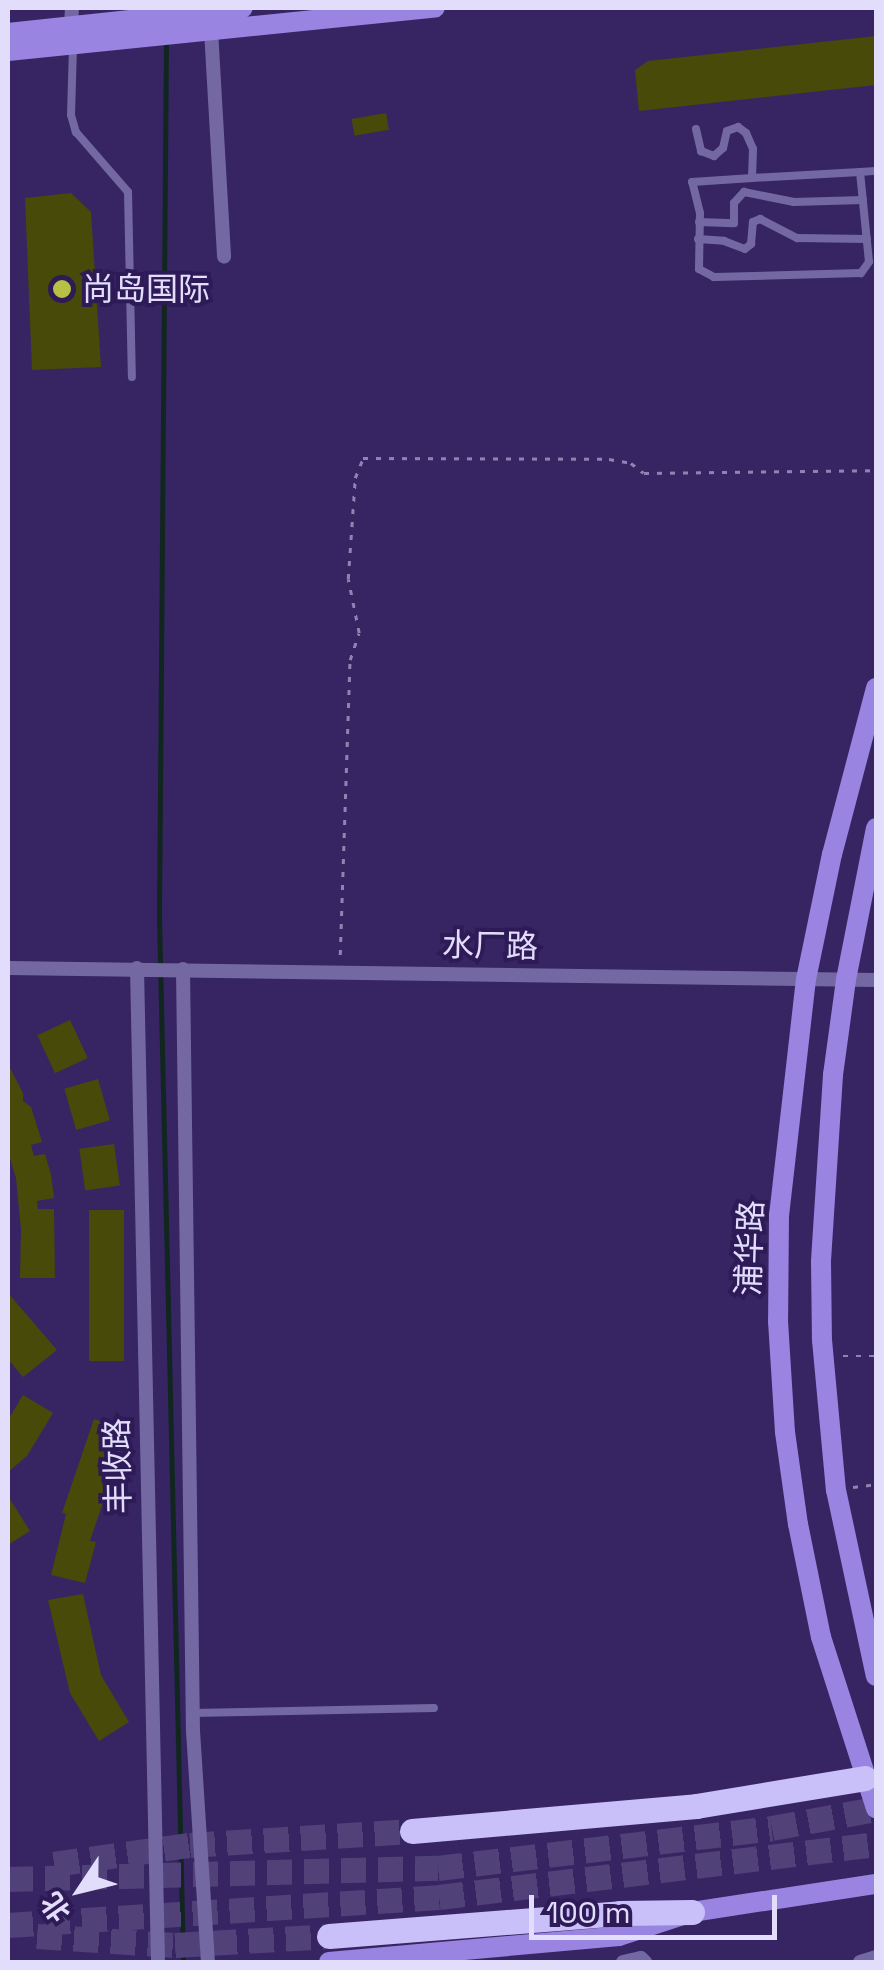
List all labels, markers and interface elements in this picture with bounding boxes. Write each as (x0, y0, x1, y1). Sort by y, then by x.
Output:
place label: 尚岛国际 (82, 270, 210, 308)
marker: 尚岛国际 (51, 278, 73, 300)
street label: 水厂路 (442, 926, 538, 966)
street label: 浦华路 (729, 1199, 771, 1297)
street label: 丰收路 (98, 1418, 138, 1514)
north arrow (30, 1840, 130, 1940)
scale bar (534, 1875, 782, 1937)
text: 北 (33, 1885, 78, 1929)
text: 100 m (546, 1893, 631, 1932)

